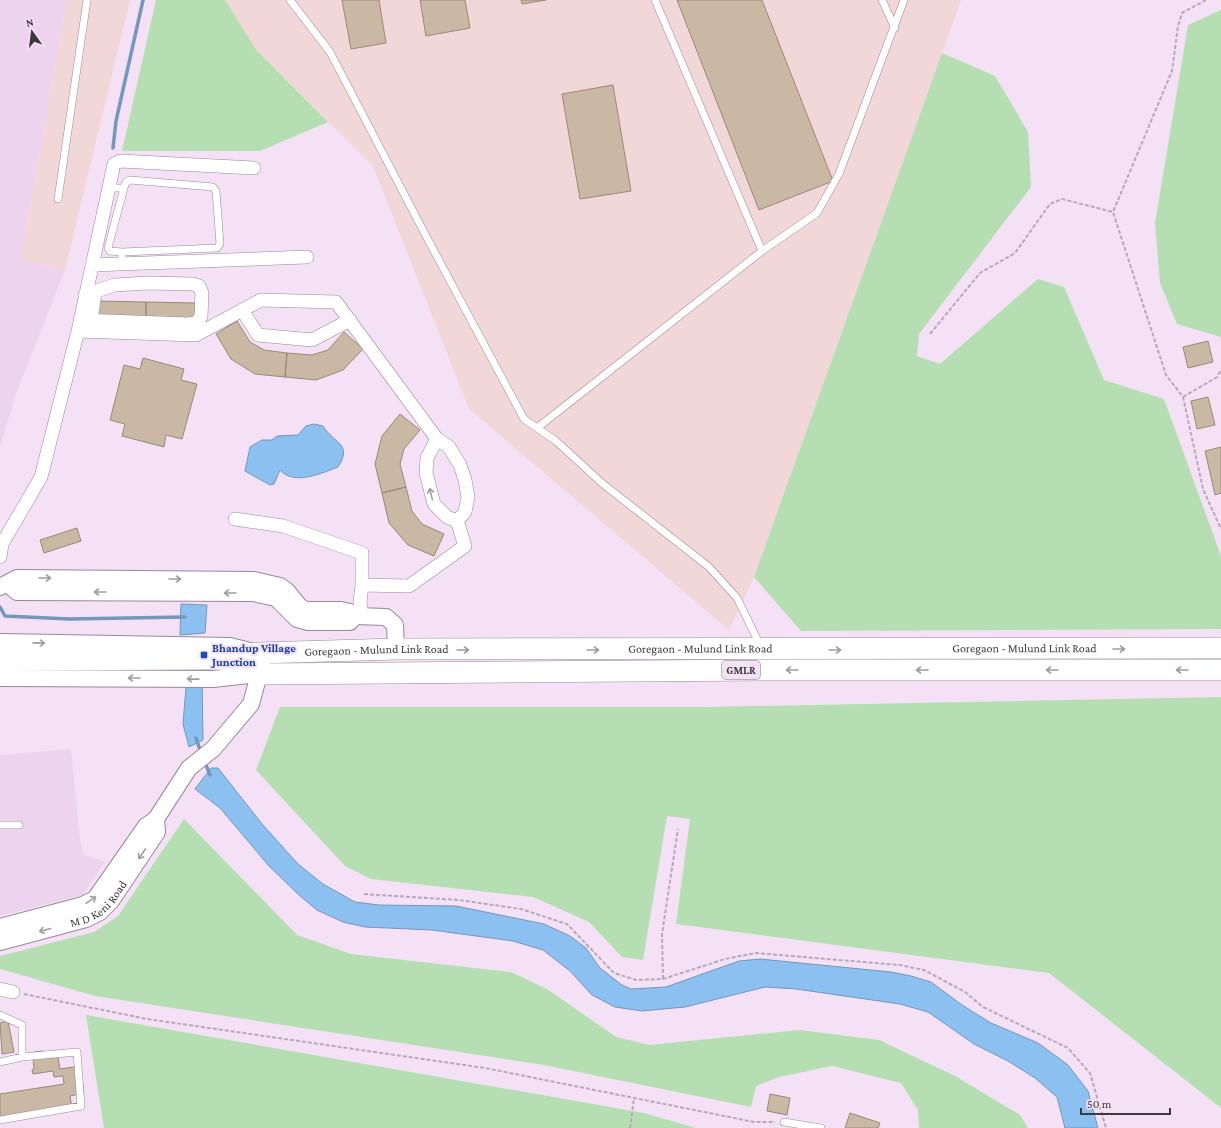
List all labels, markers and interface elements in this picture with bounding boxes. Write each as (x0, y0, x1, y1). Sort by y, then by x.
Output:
north arrow (12, 12, 52, 52)
text: N (24, 15, 35, 29)
one-way arrow (427, 488, 435, 501)
one-way arrow (38, 574, 51, 582)
one-way arrow (168, 575, 181, 583)
one-way arrow (94, 589, 107, 596)
one-way arrow (224, 589, 237, 597)
one-way arrow (32, 639, 45, 647)
place label: Bhandup Village Junction (210, 641, 296, 669)
street label: Goregaon - Mulund Link Road (952, 641, 1097, 655)
street label: Goregaon - Mulund Link Road (304, 642, 449, 659)
street label: Goregaon - Mulund Link Road (628, 642, 773, 656)
one-way arrow (1112, 645, 1125, 653)
one-way arrow (456, 646, 469, 654)
one-way arrow (586, 646, 599, 654)
one-way arrow (828, 646, 841, 654)
marker: Bhandup Village Junction (199, 650, 209, 660)
road number: GMLR (722, 661, 760, 679)
one-way arrow (786, 666, 799, 674)
one-way arrow (916, 666, 929, 674)
one-way arrow (1046, 666, 1059, 674)
one-way arrow (1176, 666, 1189, 674)
one-way arrow (128, 674, 141, 682)
one-way arrow (187, 675, 200, 683)
one-way arrow (138, 848, 146, 860)
street label: M D Keni Road (68, 877, 130, 930)
one-way arrow (85, 896, 96, 904)
one-way arrow (39, 927, 52, 934)
scale bar (1081, 1090, 1170, 1116)
text: 50 m (1087, 1097, 1112, 1111)

